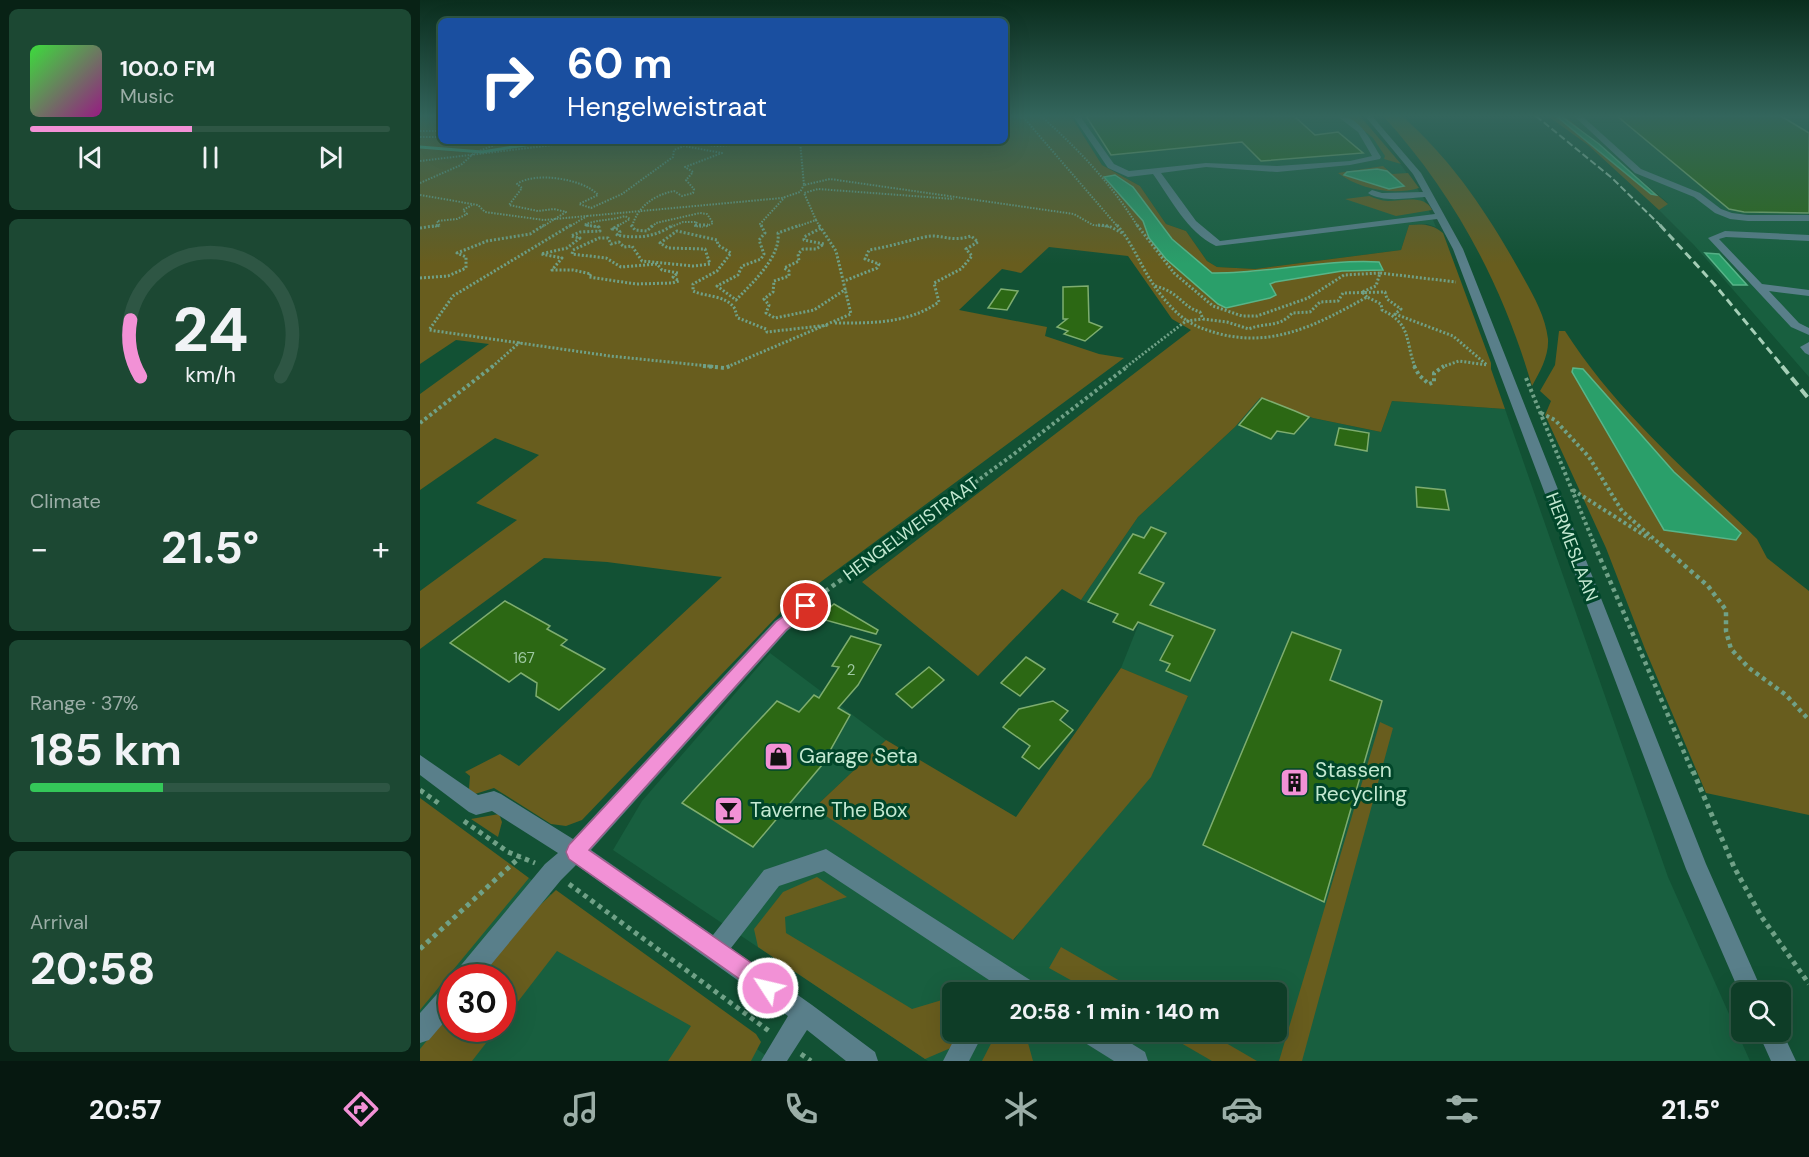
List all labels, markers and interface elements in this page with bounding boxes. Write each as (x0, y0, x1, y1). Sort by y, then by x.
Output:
text: 60 m (567, 36, 673, 91)
icon: right (468, 42, 546, 120)
text: 100.0 FM (120, 54, 215, 83)
text: Music (120, 83, 175, 109)
text: Hengelweistraat (567, 89, 767, 124)
icon: previous (74, 141, 107, 174)
icon: pause (194, 141, 227, 174)
icon: next (314, 141, 347, 174)
text: 24 (172, 289, 248, 370)
text: km/h (185, 362, 235, 390)
street label: HENGELWEISTRAAT (838, 472, 984, 586)
text: Climate (30, 488, 101, 514)
street label: HERMESLAAN (1540, 489, 1604, 605)
text: 21.5° (161, 518, 259, 577)
text: − (30, 527, 48, 570)
text: + (372, 527, 390, 570)
pin (780, 580, 831, 631)
icon: arrive (789, 589, 822, 622)
house number: 167 (513, 648, 535, 668)
house number: 2 (847, 660, 855, 680)
text: Range · 37% (30, 690, 139, 716)
text: 185 km (30, 720, 182, 779)
shop icon: Garage Seta (762, 740, 794, 772)
place label: Garage Seta (799, 742, 918, 770)
place label: Stassen Recycling (1315, 756, 1407, 808)
building icon: Stassen Recycling (1278, 766, 1310, 798)
bar icon: Taverne The Box (713, 794, 745, 826)
place label: Taverne The Box (750, 796, 908, 824)
text: Arrival (30, 909, 88, 935)
text: 20:58 (30, 939, 155, 998)
position arrow (736, 956, 800, 1020)
speed limit sign: 30 (438, 964, 516, 1042)
map controls (1731, 982, 1791, 1042)
button: search (1731, 982, 1791, 1042)
text: 20:58 · 1 min · 140 m (1009, 997, 1220, 1026)
icon: directions (340, 1088, 382, 1130)
icon: music (560, 1088, 602, 1130)
icon: phone (780, 1088, 822, 1130)
icon: climate (1000, 1088, 1042, 1130)
icon: car (1221, 1088, 1263, 1130)
icon: filters (1441, 1088, 1483, 1130)
text: 20:57 (89, 1092, 162, 1127)
text: 21.5° (1661, 1092, 1720, 1127)

